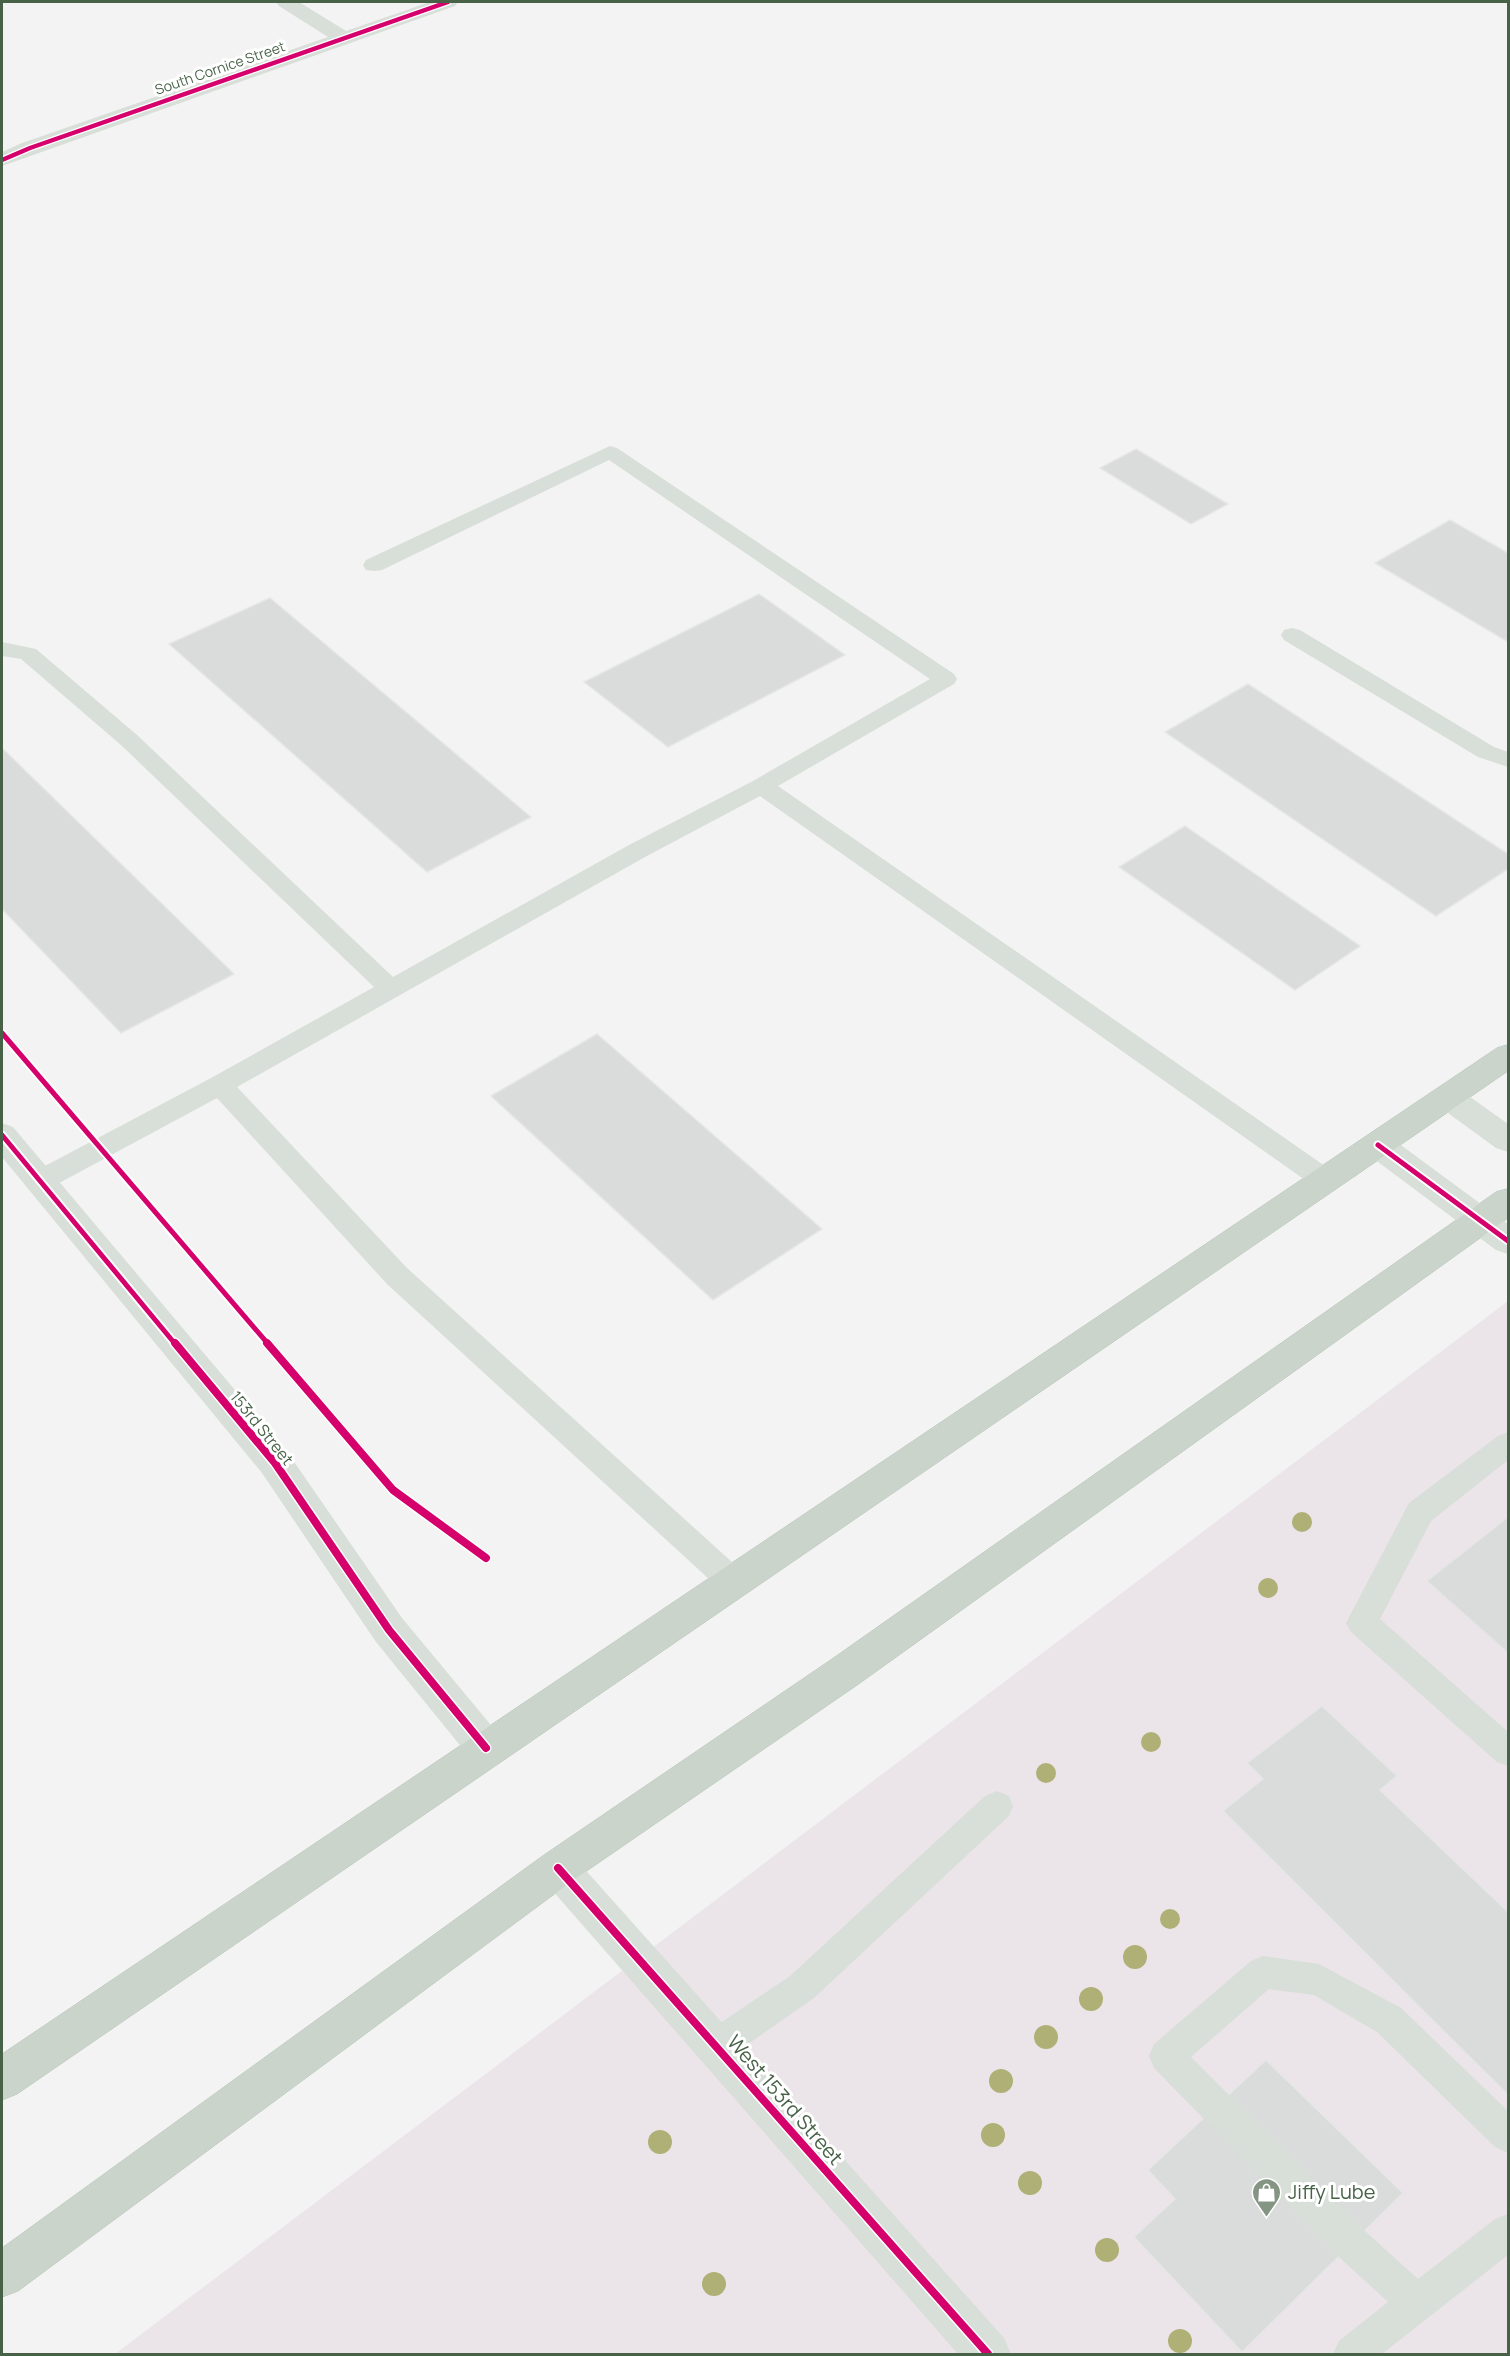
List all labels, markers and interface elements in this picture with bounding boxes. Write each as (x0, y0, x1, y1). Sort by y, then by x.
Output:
street label: South Cornice Street (152, 36, 288, 99)
street label: 153rd Street (225, 1386, 299, 1470)
street label: West 153rd Street (721, 2029, 849, 2170)
shop icon: Jiffy Lube (1251, 2176, 1283, 2218)
place label: Jiffy Lube (1288, 2178, 1375, 2205)

